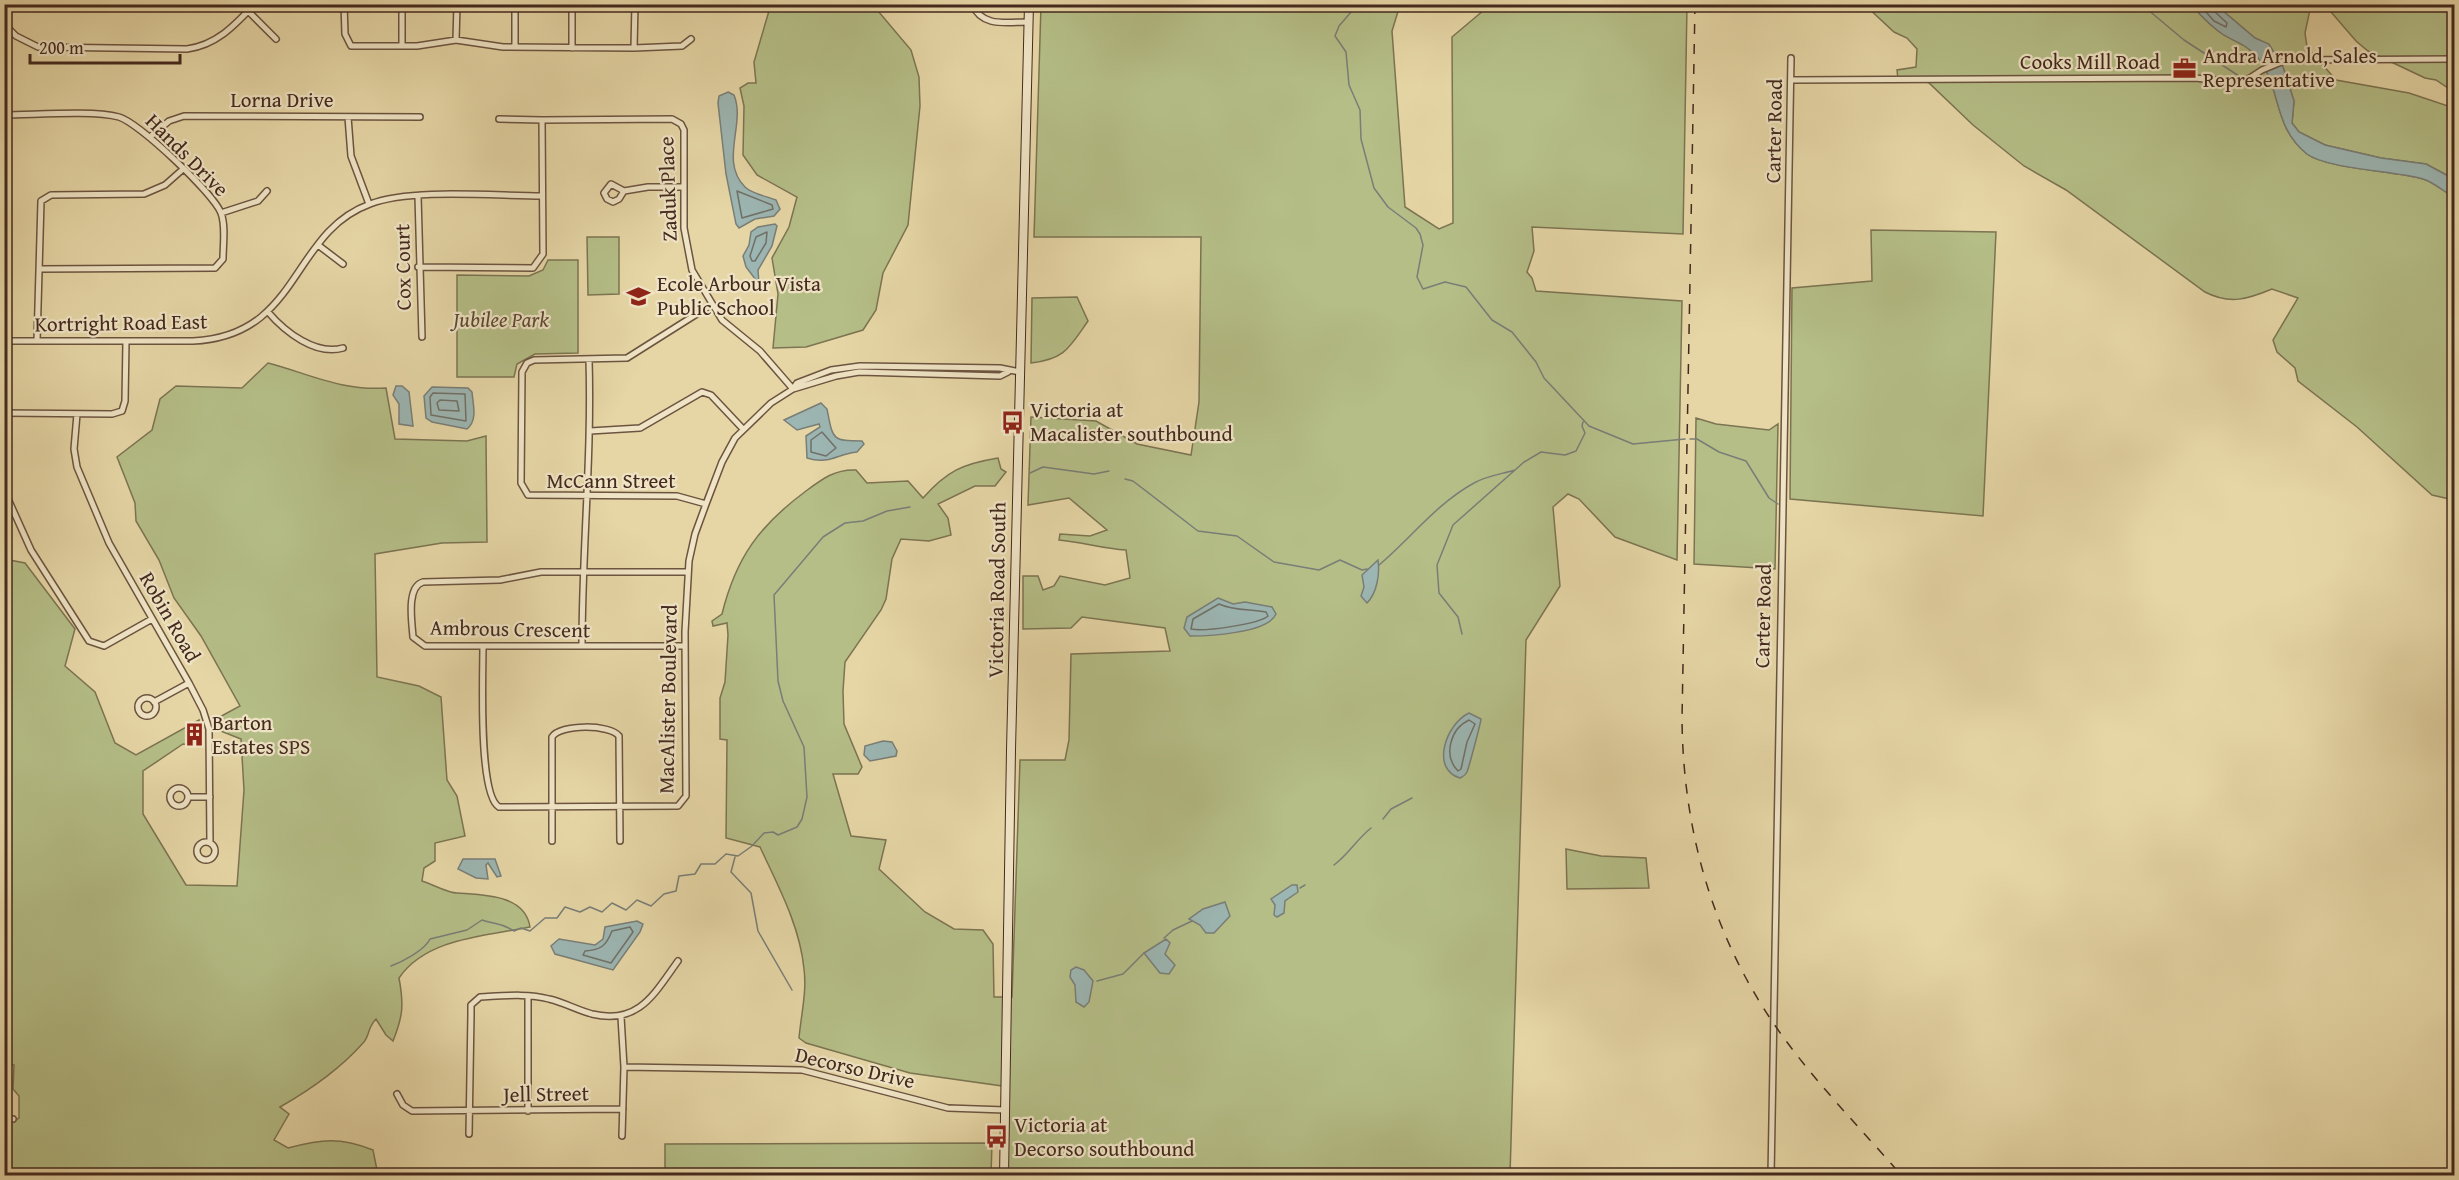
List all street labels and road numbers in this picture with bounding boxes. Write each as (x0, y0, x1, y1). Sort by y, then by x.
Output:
street label: Cooks Mill Road (2020, 46, 2161, 77)
street label: Carter Road (1757, 78, 1790, 183)
street label: Lorna Drive (230, 84, 334, 115)
street label: Hands Drive (139, 106, 236, 204)
street label: Zaduk Place (650, 136, 685, 242)
street label: Cox Court (386, 223, 419, 311)
street label: Kortright Road East (34, 305, 208, 340)
street label: McCann Street (546, 465, 676, 496)
street label: Victoria Road South (979, 501, 1014, 678)
street label: Carter Road (1746, 563, 1779, 668)
street label: Robin Road (132, 566, 209, 668)
street label: MacAlister Boulevard (650, 603, 685, 794)
street label: Ambrous Crescent (430, 612, 591, 645)
street label: Decorso Drive (792, 1039, 918, 1096)
street label: Jell Street (500, 1077, 590, 1110)

